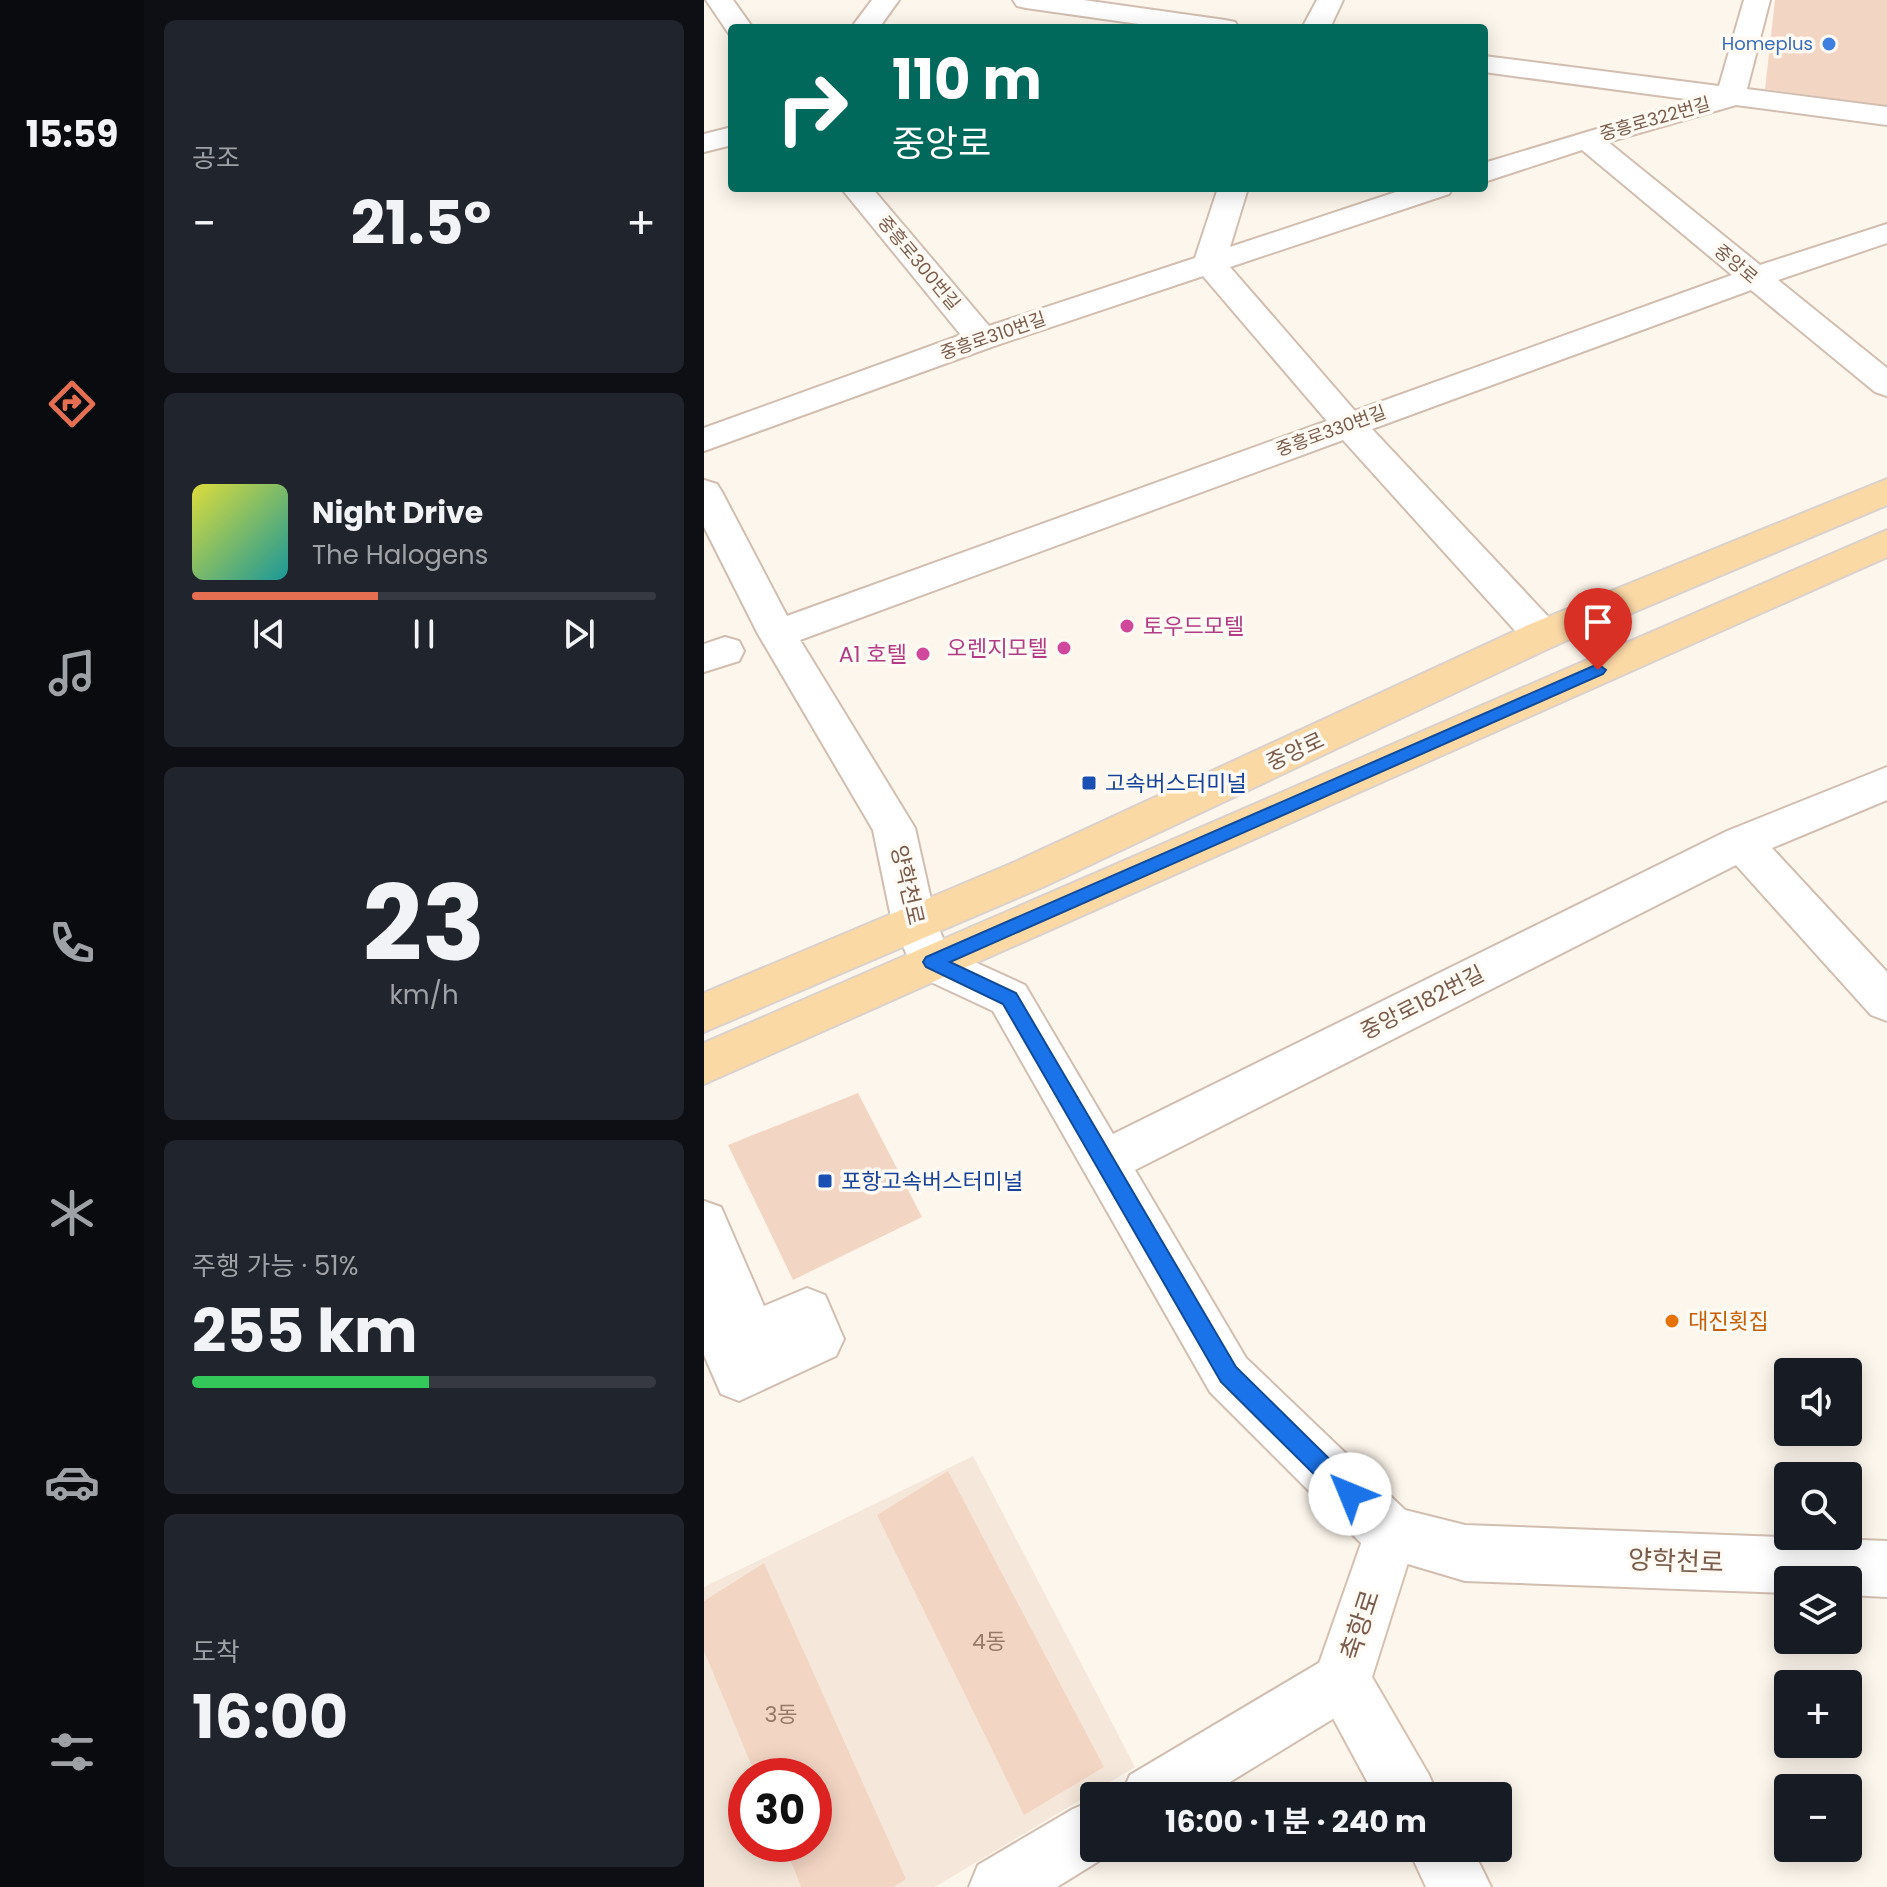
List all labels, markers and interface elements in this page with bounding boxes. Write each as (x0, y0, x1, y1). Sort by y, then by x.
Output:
place label: Homeplus (1722, 31, 1813, 56)
marker: Homeplus (1820, 35, 1838, 53)
text: 110 m (892, 40, 1042, 119)
icon: right (760, 56, 864, 160)
street label: 중흥로322번길 (1597, 91, 1713, 146)
text: 15:59 (26, 109, 118, 160)
text: 중앙로 (892, 118, 991, 169)
text: 공조 (192, 140, 240, 176)
text: 21.5° (351, 181, 491, 265)
text: − (192, 193, 216, 254)
text: + (626, 193, 656, 254)
street label: 중흥로300번길 (873, 210, 966, 315)
street label: 중앙로 (1709, 238, 1763, 289)
street label: 중흥로310번길 (937, 306, 1049, 365)
icon: directions (44, 376, 100, 432)
street label: 중흥로330번길 (1272, 399, 1389, 462)
text: Night Drive (312, 491, 483, 534)
text: The Halogens (312, 537, 488, 573)
pin (1564, 588, 1632, 670)
icon: arrive (1576, 600, 1620, 644)
place label: 토우드모텔 (1143, 611, 1244, 642)
icon: previous (247, 612, 291, 656)
icon: pause (402, 612, 446, 656)
icon: next (557, 612, 601, 656)
marker: 토우드모텔 (1118, 617, 1136, 635)
place label: 오렌지모텔 (947, 633, 1048, 664)
place label: A1 호텔 (839, 639, 907, 670)
marker: 오렌지모텔 (1055, 639, 1073, 657)
icon: music (44, 645, 100, 701)
marker: A1 호텔 (914, 645, 932, 663)
street label: 중앙로 (1261, 725, 1329, 778)
place label: 고속버스터미널 (1105, 768, 1247, 799)
marker: 고속버스터미널 (1080, 774, 1098, 792)
street label: 양학천로 (883, 842, 932, 928)
text: 23 (363, 851, 485, 996)
icon: phone (44, 915, 100, 971)
street label: 중앙로182번길 (1355, 958, 1489, 1047)
text: km/h (389, 977, 459, 1013)
place label: 포항고속버스터미널 (841, 1166, 1023, 1197)
marker: 포항고속버스터미널 (816, 1172, 834, 1190)
icon: climate (44, 1185, 100, 1241)
text: 주행 가능 · 51% (192, 1248, 358, 1284)
text: 255 km (192, 1289, 418, 1373)
place label: 대진횟집 (1688, 1306, 1769, 1337)
marker: 대진횟집 (1663, 1312, 1681, 1330)
map controls (1774, 1358, 1862, 1862)
button: sound (1774, 1358, 1862, 1446)
position arrow (1308, 1452, 1392, 1536)
icon: car (44, 1454, 100, 1510)
button: search (1774, 1462, 1862, 1550)
street label: 양학천로 (1628, 1541, 1724, 1581)
button: layers (1774, 1566, 1862, 1654)
street label: 축항로 (1332, 1585, 1388, 1665)
house number: 4동 (972, 1626, 1006, 1657)
text: 도착 (192, 1634, 240, 1670)
button: + (1774, 1670, 1862, 1758)
text: 16:00 (192, 1675, 348, 1759)
house number: 3동 (764, 1699, 798, 1730)
icon: filters (44, 1724, 100, 1780)
speed limit sign: 30 (728, 1758, 832, 1862)
button: − (1774, 1774, 1862, 1862)
text: 16:00 · 1 분 · 240 m (1165, 1800, 1427, 1843)

